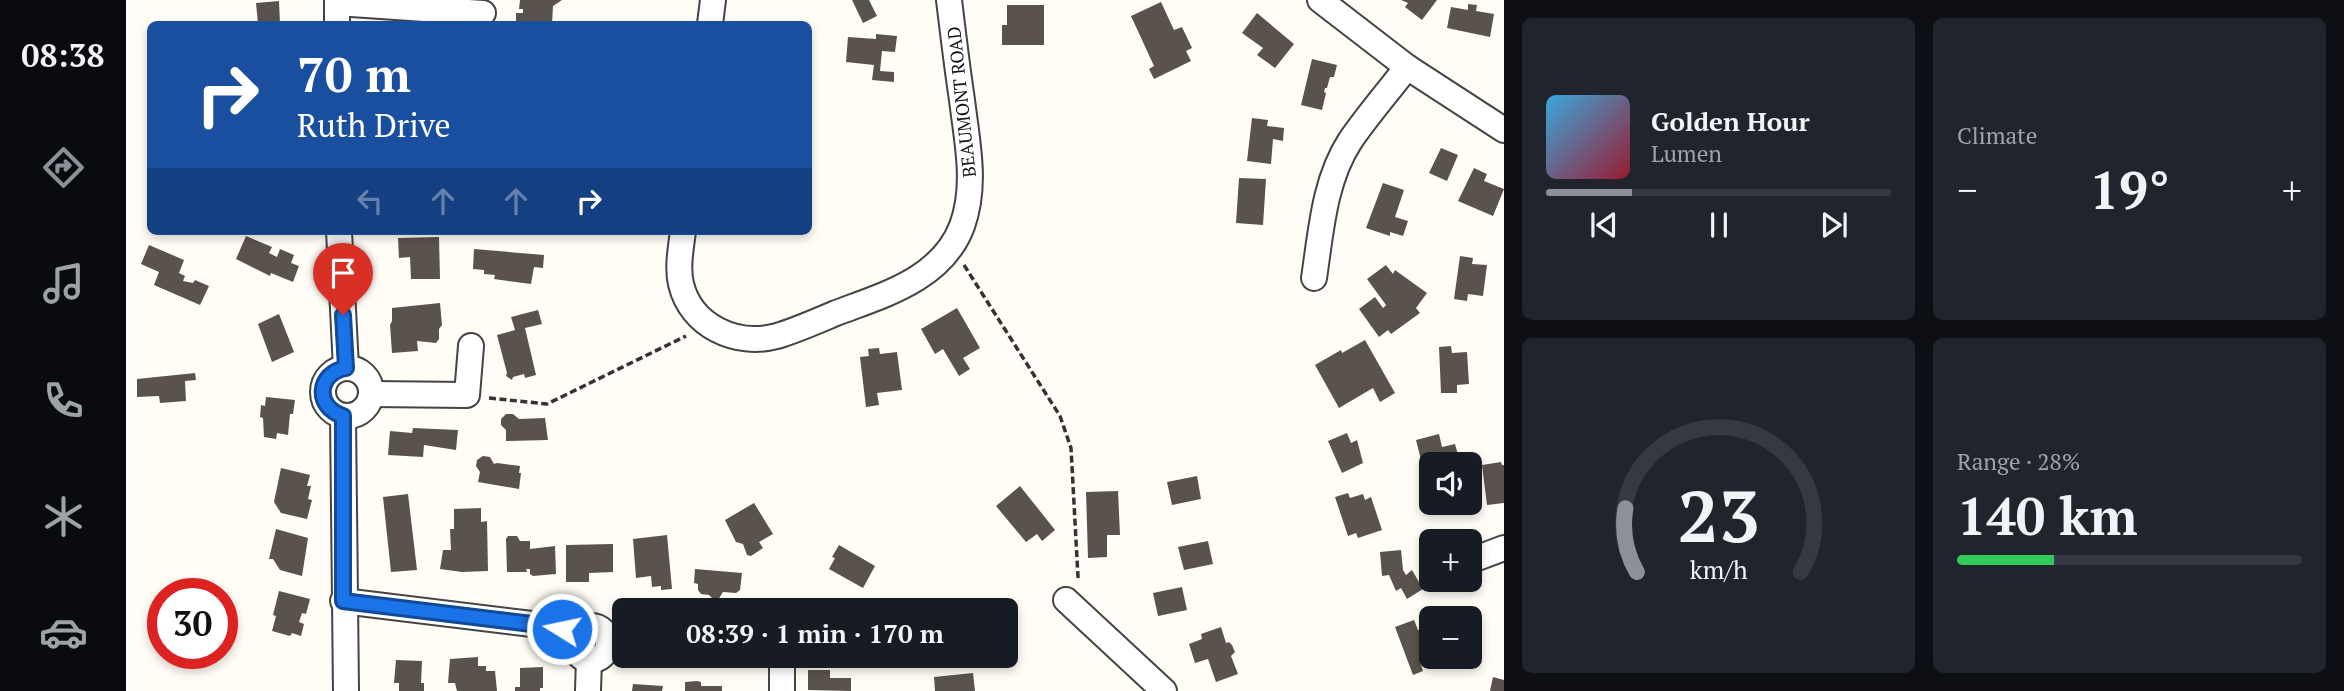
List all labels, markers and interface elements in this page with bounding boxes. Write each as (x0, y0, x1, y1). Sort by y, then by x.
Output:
street label: BEAUMONT ROAD (941, 25, 981, 179)
text: 08:38 (21, 34, 105, 76)
text: 70 m (297, 41, 411, 106)
icon: right (182, 49, 273, 140)
text: Ruth Drive (297, 104, 451, 146)
text: Golden Hour (1651, 104, 1810, 138)
text: Climate (1957, 120, 2037, 151)
text: Lumen (1651, 138, 1722, 169)
icon: directions (39, 143, 88, 192)
text: 19° (2089, 155, 2170, 224)
text: − (1957, 165, 1977, 215)
text: + (2282, 165, 2302, 215)
icon: left (351, 182, 389, 220)
icon: ahead (424, 182, 462, 220)
icon: ahead (497, 182, 535, 220)
icon: right (570, 182, 608, 220)
icon: previous (1585, 206, 1623, 244)
icon: pause (1700, 206, 1738, 244)
icon: next (1815, 206, 1853, 244)
pin (313, 243, 373, 315)
icon: arrive (324, 254, 362, 292)
icon: music (39, 259, 88, 308)
icon: phone (39, 376, 88, 425)
text: Range · 28% (1957, 446, 2080, 477)
map controls (1419, 452, 1482, 669)
button: sound (1419, 452, 1482, 515)
text: 23 (1677, 466, 1760, 563)
text: 140 km (1957, 481, 2138, 550)
icon: climate (39, 492, 88, 541)
button: + (1419, 529, 1482, 592)
text: km/h (1690, 552, 1748, 585)
speed limit sign: 30 (147, 578, 238, 669)
position arrow (525, 592, 599, 666)
button: − (1419, 606, 1482, 669)
icon: car (39, 608, 88, 657)
text: 08:39 · 1 min · 170 m (686, 616, 944, 650)

